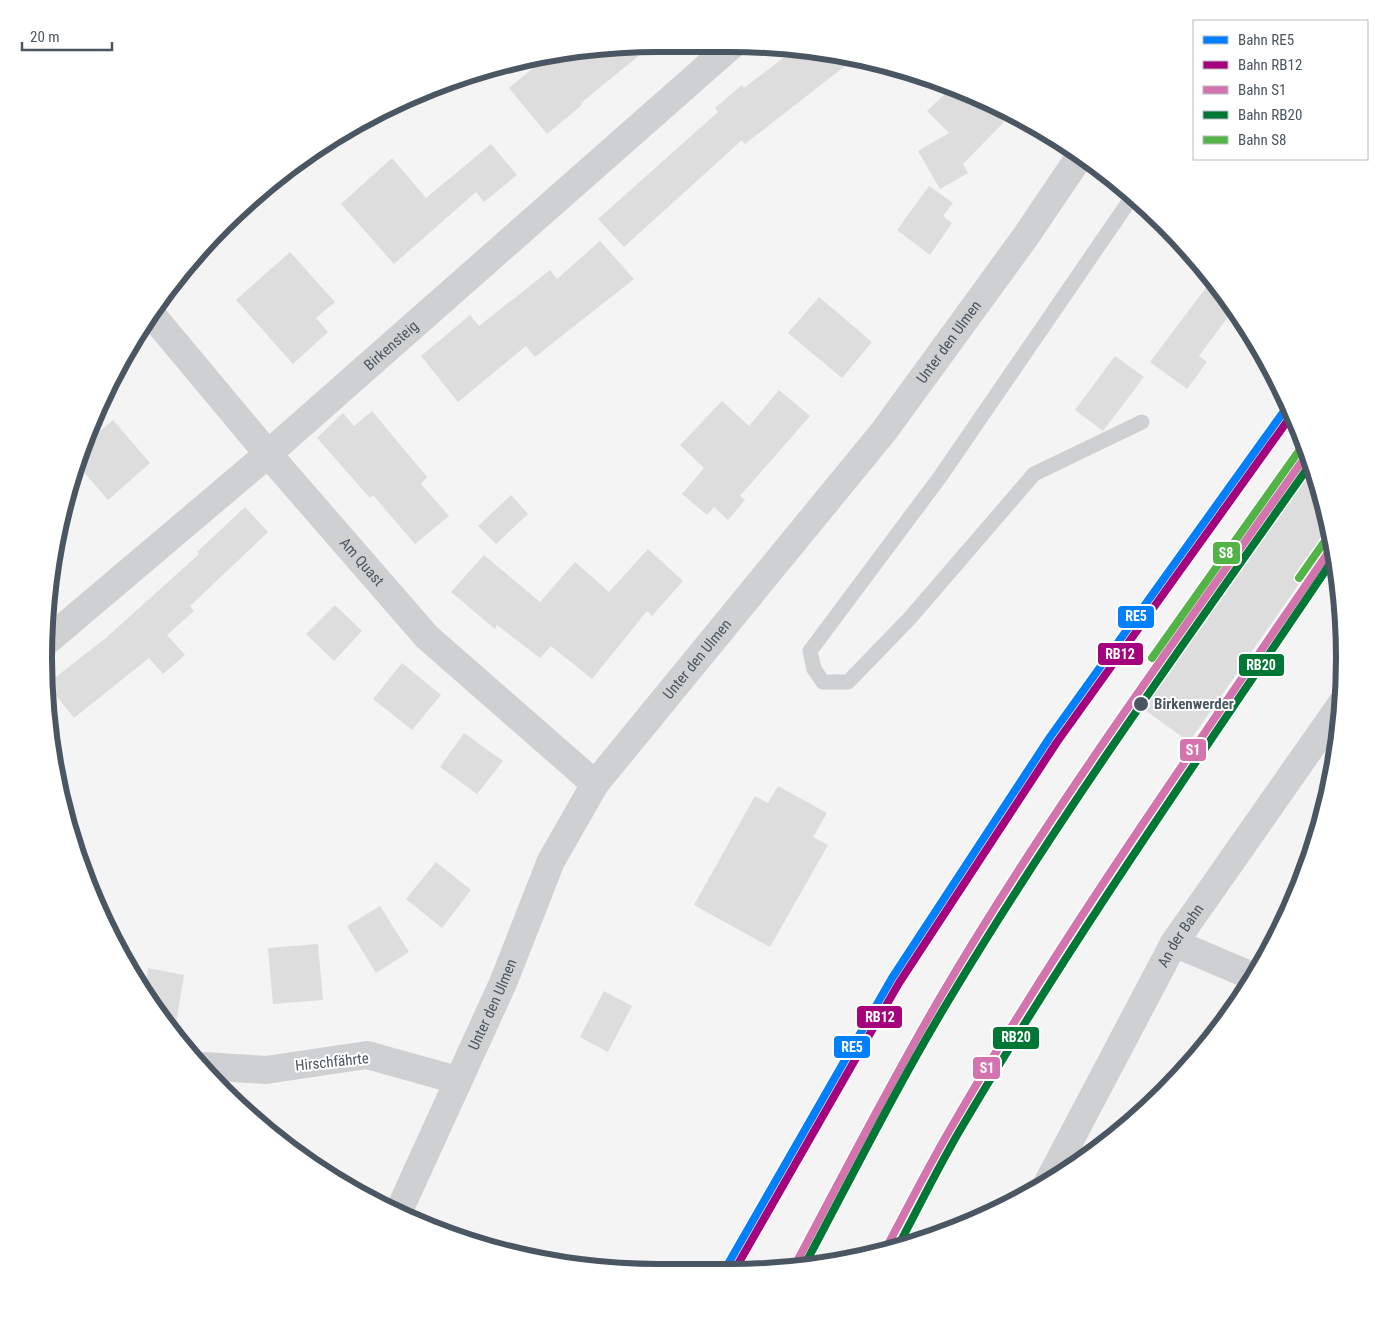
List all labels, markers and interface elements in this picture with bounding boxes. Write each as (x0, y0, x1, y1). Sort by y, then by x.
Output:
scale bar (22, 20, 112, 52)
legend (1193, 20, 1368, 160)
text: 20 m (30, 28, 60, 46)
text: Bahn RE5 (1238, 31, 1294, 49)
text: Bahn RB12 (1238, 56, 1302, 74)
text: Bahn S1 (1238, 81, 1287, 99)
text: Bahn RB20 (1238, 106, 1302, 124)
text: Bahn S8 (1238, 131, 1287, 149)
street label: Unter den Ulmen (913, 297, 985, 387)
street label: Birkensteig (360, 317, 422, 374)
street label: Am Quast (336, 534, 388, 590)
line badge: S8 (1212, 541, 1241, 565)
text: S8 (1219, 545, 1233, 561)
line badge: RE5 (1117, 605, 1155, 629)
text: RE5 (1125, 608, 1147, 624)
street label: Unter den Ulmen (659, 616, 735, 703)
line badge: RB12 (1097, 642, 1144, 666)
text: RB12 (1105, 646, 1135, 662)
line badge: RB20 (1238, 653, 1285, 677)
text: RB20 (1246, 657, 1276, 673)
marker: Birkenwerder (1132, 695, 1150, 713)
place label: Birkenwerder (1154, 695, 1234, 713)
line badge: S1 (1179, 738, 1207, 762)
text: S1 (1186, 742, 1200, 758)
street label: An der Bahn (1154, 901, 1207, 970)
street label: Unter den Ulmen (465, 956, 521, 1053)
line badge: RB12 (856, 1005, 903, 1029)
text: RB12 (865, 1009, 895, 1025)
line badge: RB20 (992, 1026, 1040, 1050)
text: RB20 (1001, 1029, 1031, 1045)
line badge: RE5 (833, 1035, 871, 1059)
text: RE5 (841, 1039, 863, 1055)
street label: Hirschfährte (294, 1049, 370, 1075)
line badge: S1 (972, 1056, 1001, 1080)
text: S1 (980, 1060, 994, 1076)

